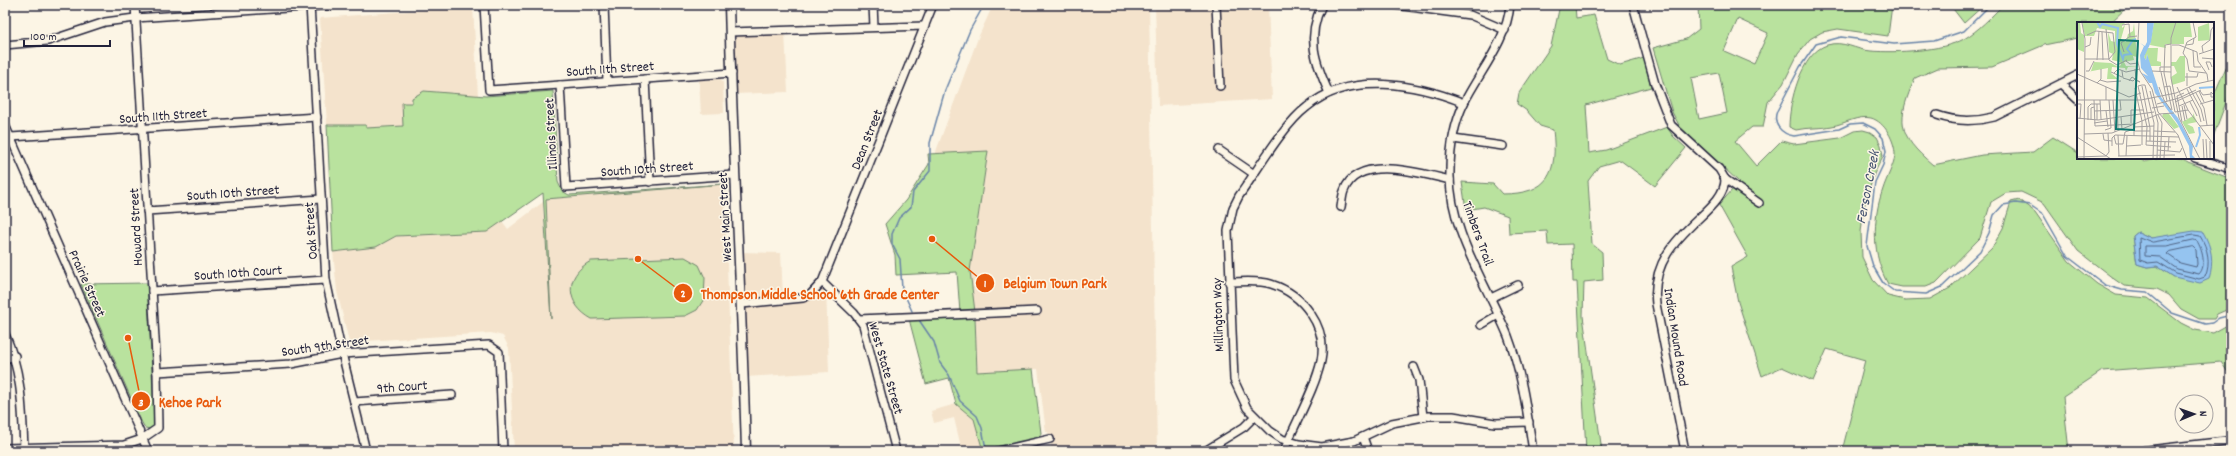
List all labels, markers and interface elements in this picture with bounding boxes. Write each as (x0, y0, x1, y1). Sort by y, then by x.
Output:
scale bar (24, 22, 110, 48)
inset map (2077, 22, 2214, 159)
text: 100 m (30, 29, 57, 46)
street label: South 11th Street (565, 57, 655, 83)
street label: Illinois Street (540, 97, 564, 170)
street label: South 11th Street (118, 104, 208, 130)
street label: Dean Street (847, 106, 889, 173)
water label: Ferson Creek (1851, 147, 1887, 226)
street label: South 10th Street (600, 157, 694, 183)
street label: West Main Street (714, 172, 738, 262)
street label: South 10th Street (186, 181, 280, 207)
street label: Howard Street (125, 187, 149, 266)
street label: Timbers Trail (1456, 199, 1498, 269)
street label: Oak Street (300, 201, 324, 260)
street label: Prairie Street (62, 247, 110, 321)
street label: South 10th Court (193, 261, 283, 287)
callout: Belgium Town Park (975, 269, 1115, 296)
text: Belgium Town Park (1003, 274, 1107, 296)
text: 1 (984, 276, 987, 293)
street label: Millington Way (1208, 277, 1230, 352)
callout: Thompson Middle School 6th Grade Center (673, 280, 947, 307)
text: Thompson Middle School 6th Grade Center (701, 285, 940, 307)
text: 2 (680, 286, 686, 303)
street label: Indian Mound Road (1657, 287, 1693, 388)
street label: West State Street (862, 320, 908, 417)
street label: South 9th Street (280, 331, 370, 363)
street label: 9th Court (376, 376, 428, 400)
callout: Kehoe Park (131, 388, 229, 415)
text: Kehoe Park (159, 393, 221, 415)
north arrow (2174, 394, 2214, 434)
text: 3 (138, 395, 144, 412)
text: N (2194, 411, 2210, 417)

